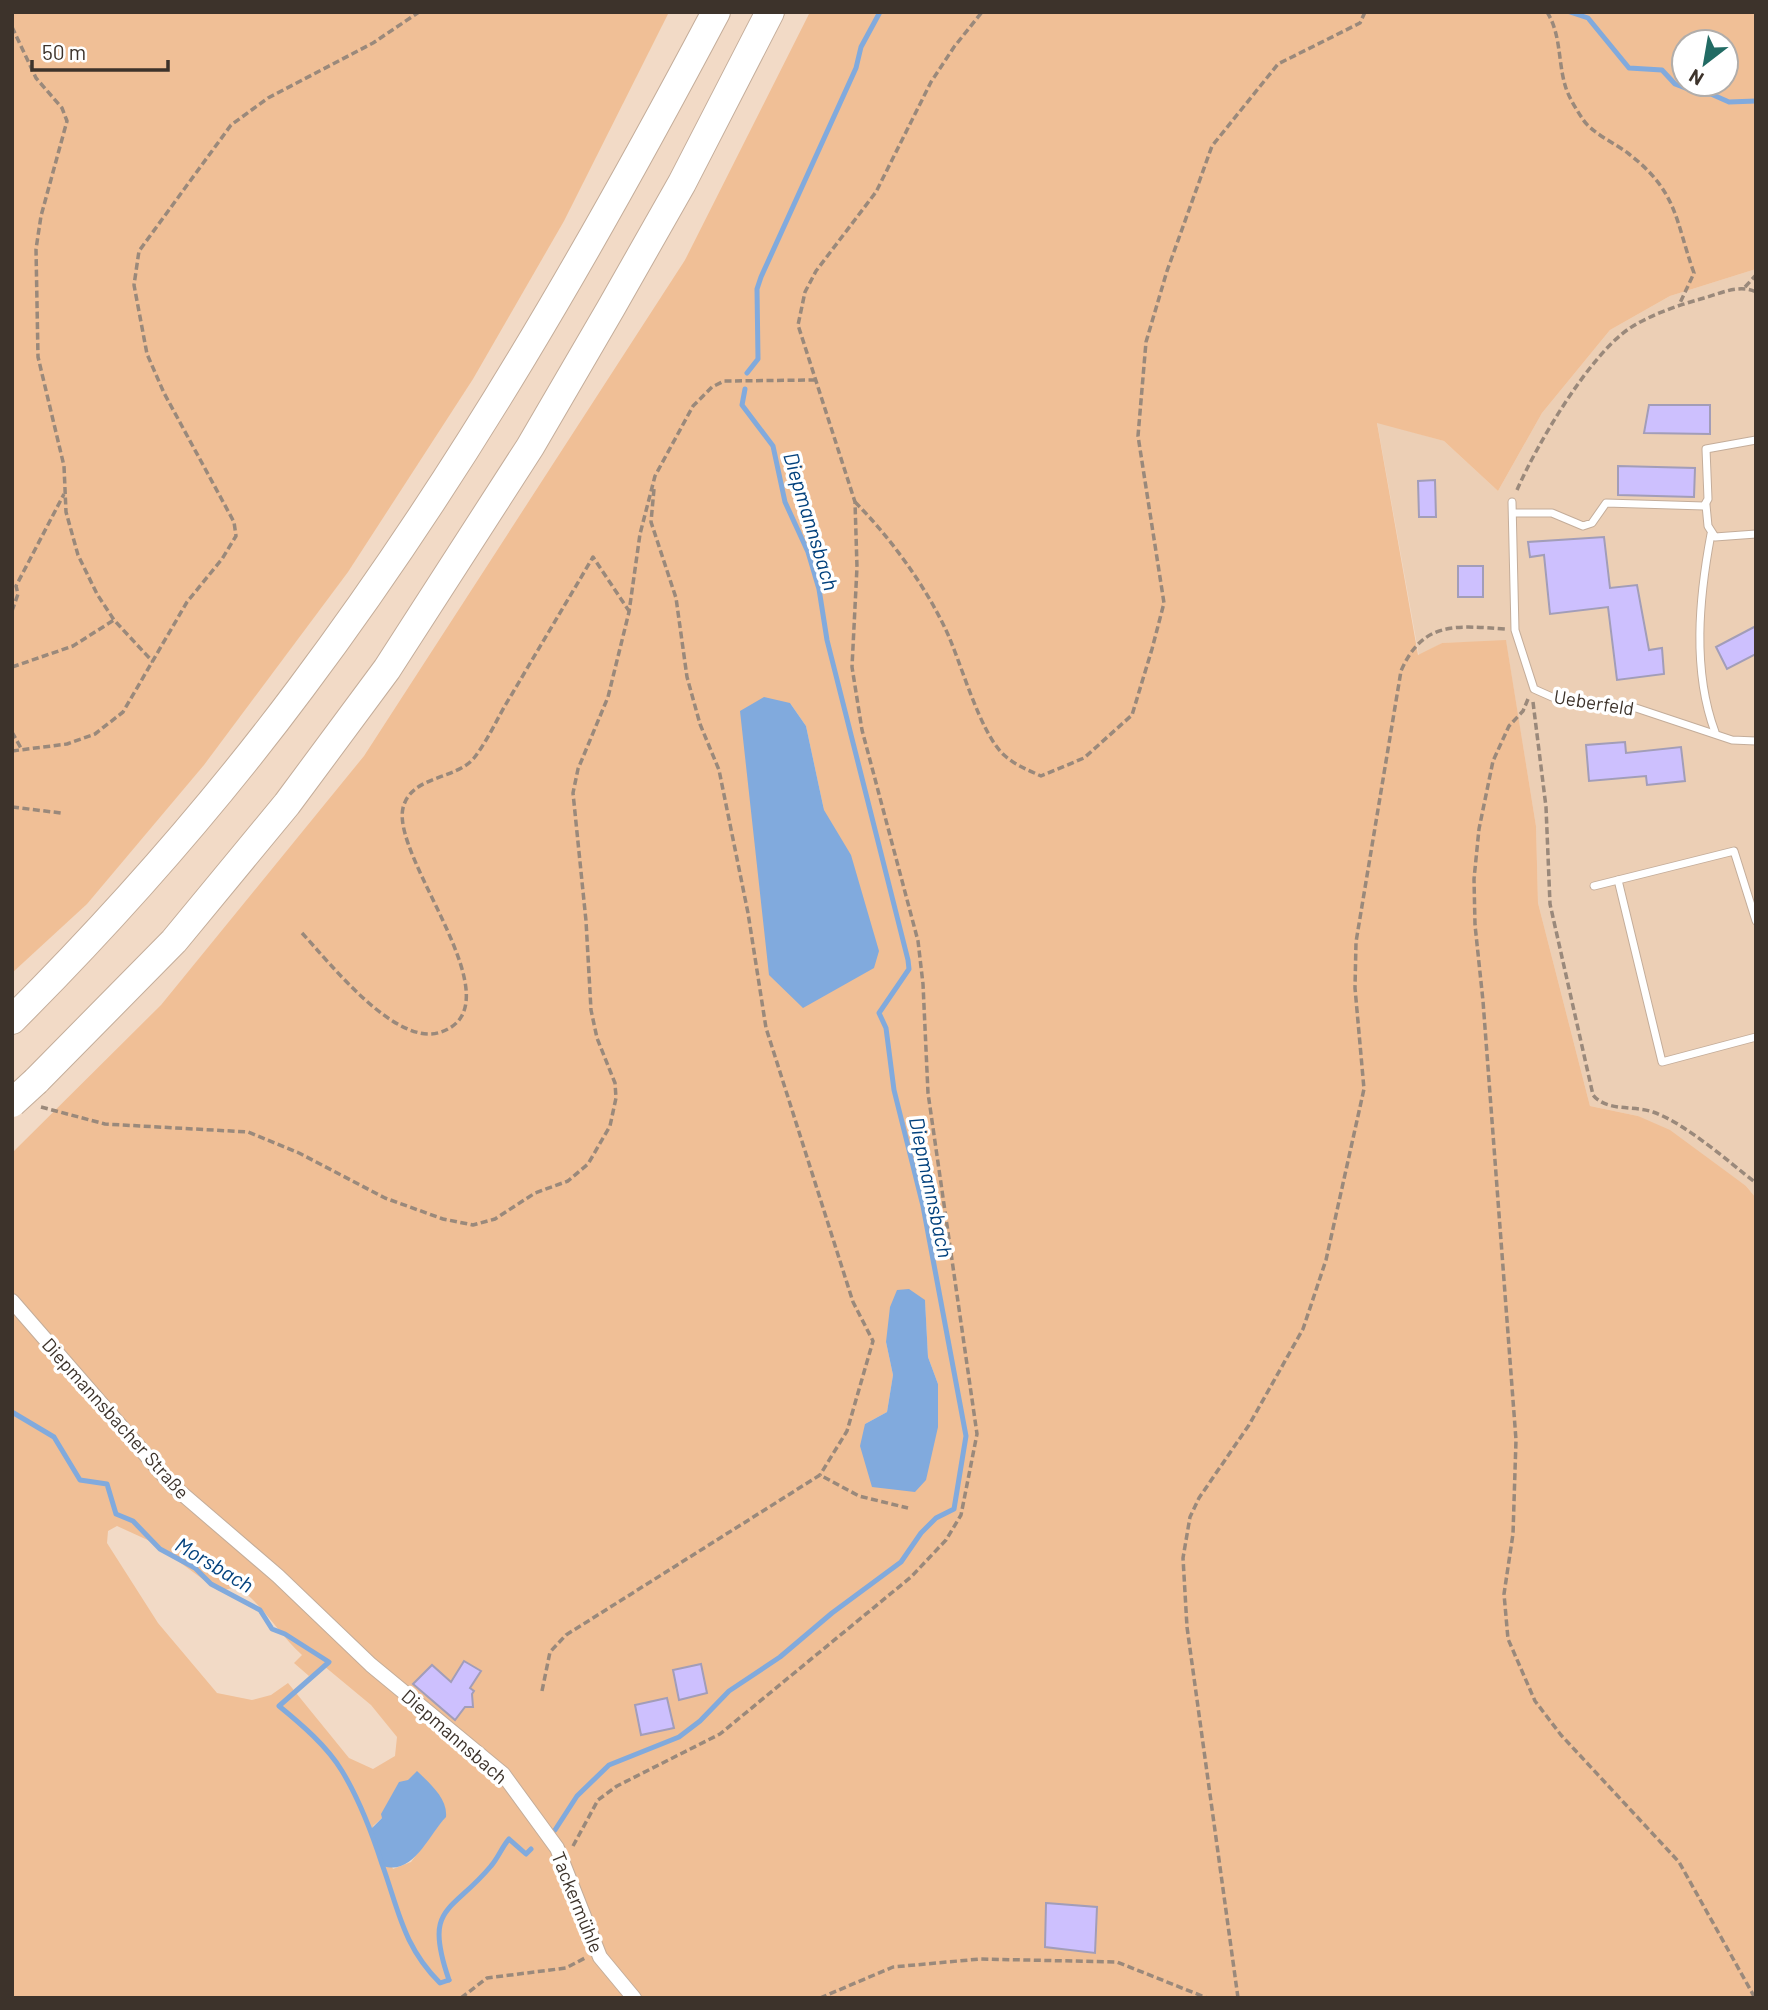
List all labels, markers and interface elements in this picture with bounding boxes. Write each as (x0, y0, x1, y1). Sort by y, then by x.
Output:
scale bar (32, 28, 168, 72)
north arrow (1670, 28, 1740, 98)
text: 50 m (42, 39, 86, 64)
text: N (1685, 65, 1707, 91)
water label: Diepmannsbach (779, 449, 845, 593)
street label: Ueberfeld (1552, 684, 1636, 720)
water label: Diepmannsbach (905, 1114, 959, 1260)
street label: Diepmannsbacher Straße (38, 1333, 194, 1503)
water label: Morsbach (171, 1531, 259, 1597)
street label: Diepmannsbach (397, 1684, 513, 1788)
street label: Tackermühle (547, 1848, 609, 1956)

